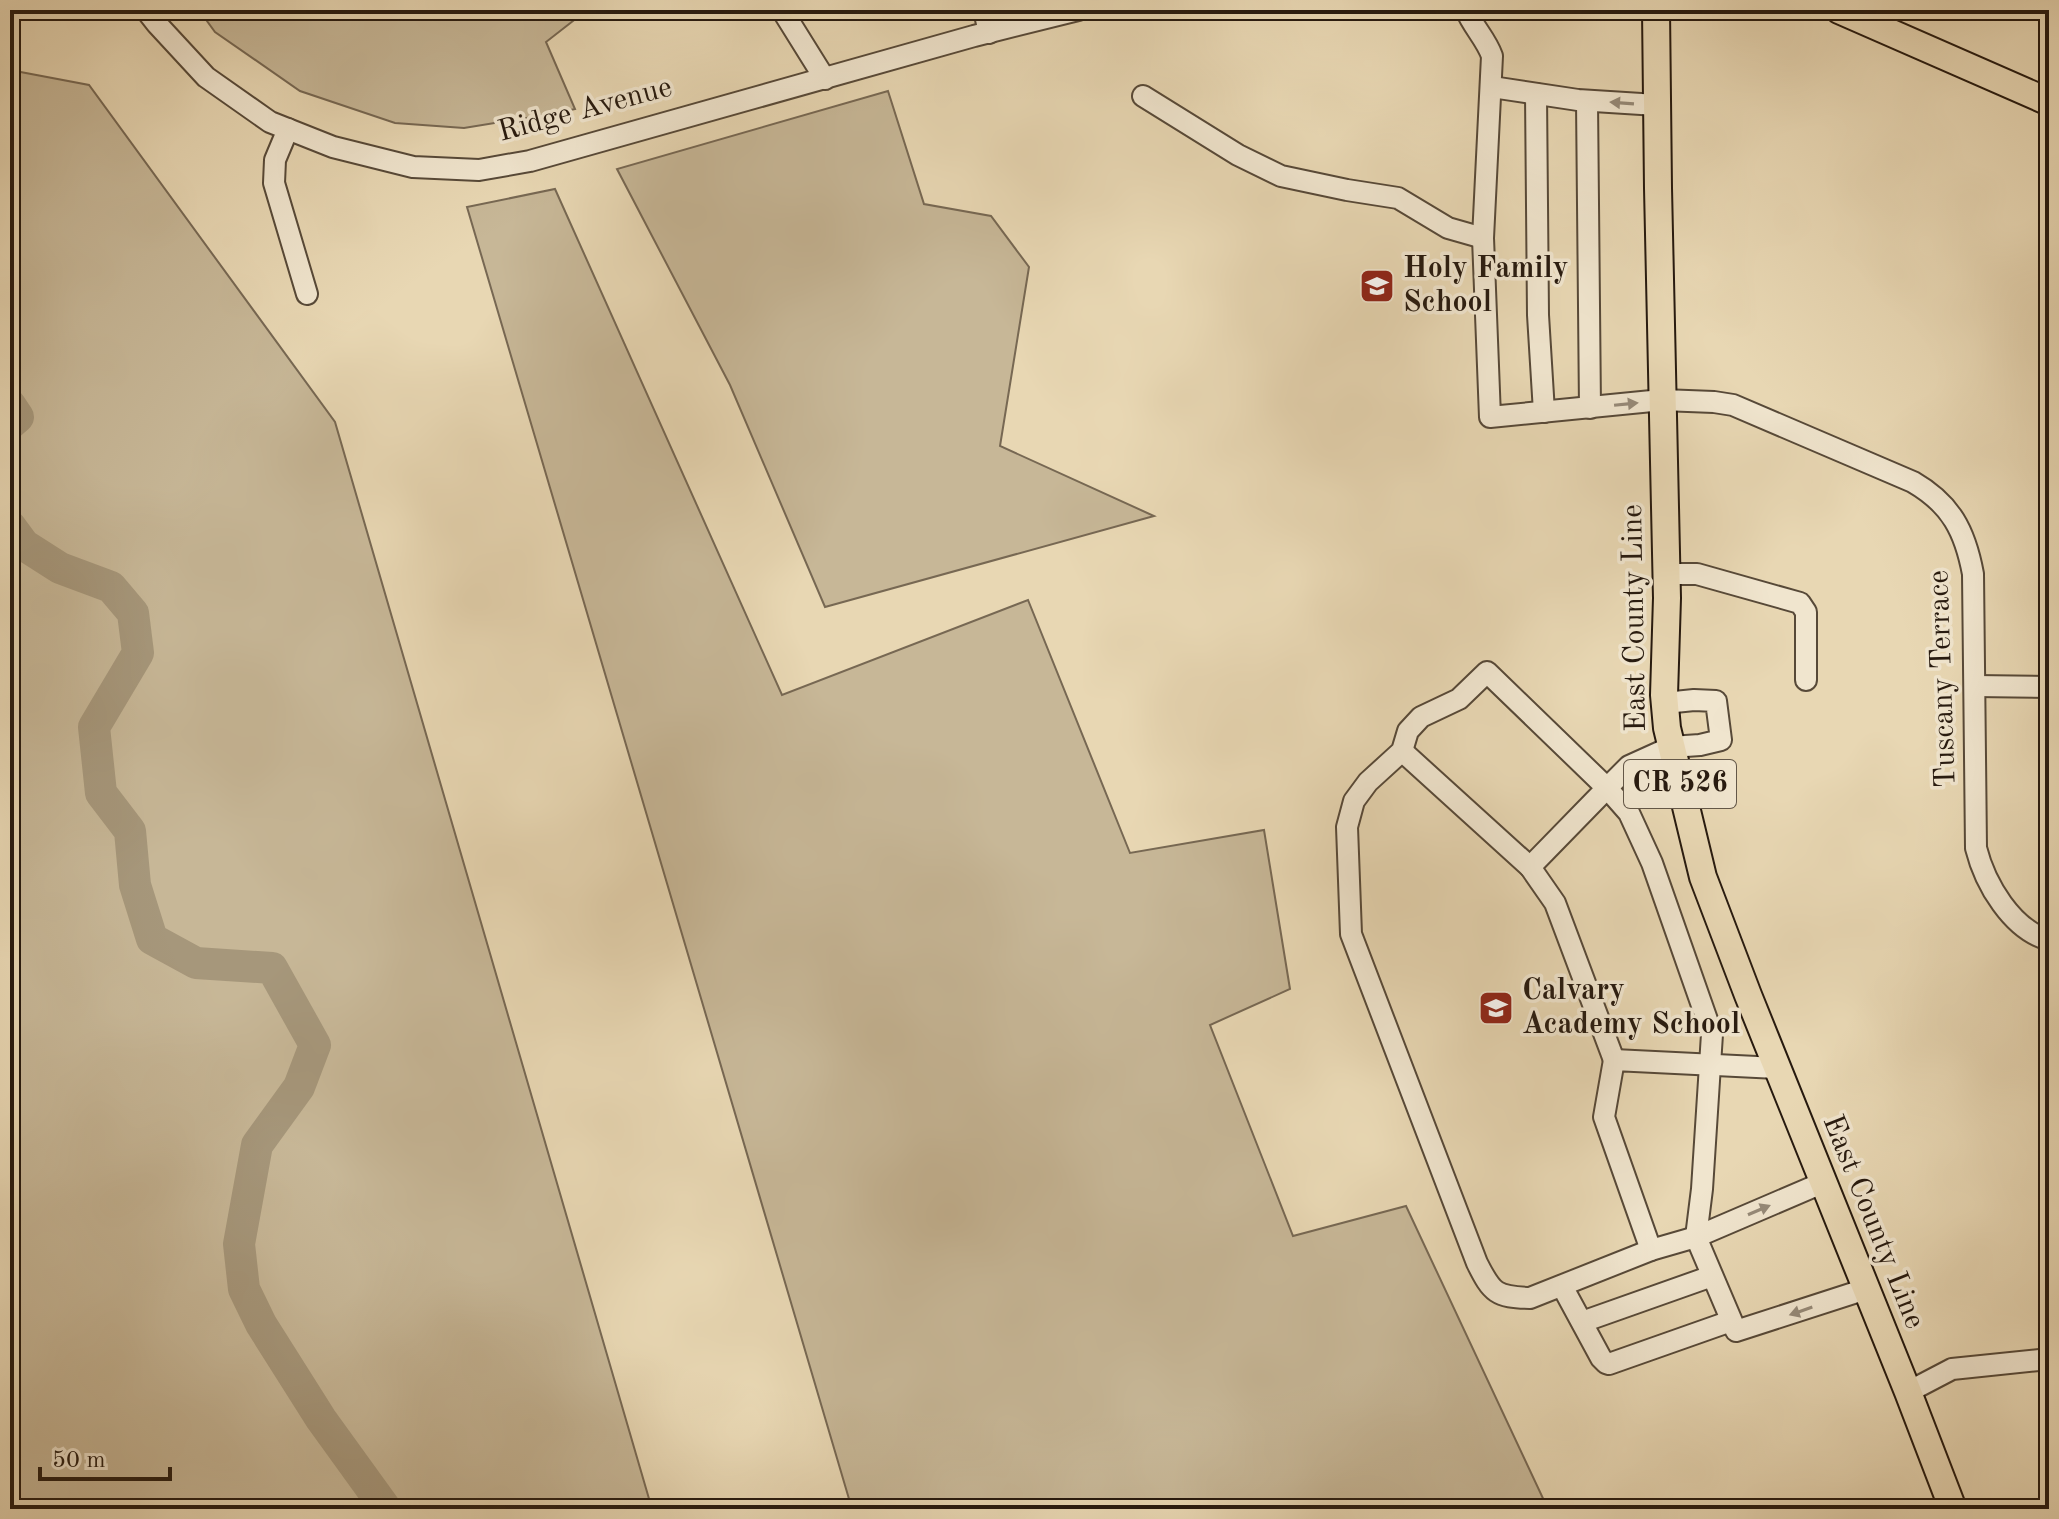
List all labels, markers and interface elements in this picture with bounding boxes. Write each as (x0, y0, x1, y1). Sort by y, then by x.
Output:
street label: Ridge Avenue (495, 72, 675, 148)
one-way arrow (1609, 96, 1634, 109)
place label: Holy Family School (1403, 254, 1568, 318)
school or university icon: Holy Family School (1358, 267, 1396, 305)
one-way arrow (1614, 398, 1639, 411)
street label: East County Line (1618, 504, 1652, 732)
street label: Tuscany Terrace (1924, 569, 1962, 789)
road number: CR 526 (1624, 760, 1736, 808)
place label: Calvary Academy School (1522, 976, 1740, 1040)
school or university icon: Calvary Academy School (1477, 989, 1515, 1027)
street label: East County Line (1816, 1111, 1930, 1333)
one-way arrow (1747, 1203, 1771, 1216)
one-way arrow (1789, 1305, 1813, 1317)
scale bar (40, 1431, 170, 1481)
text: 50 m (52, 1449, 106, 1473)

